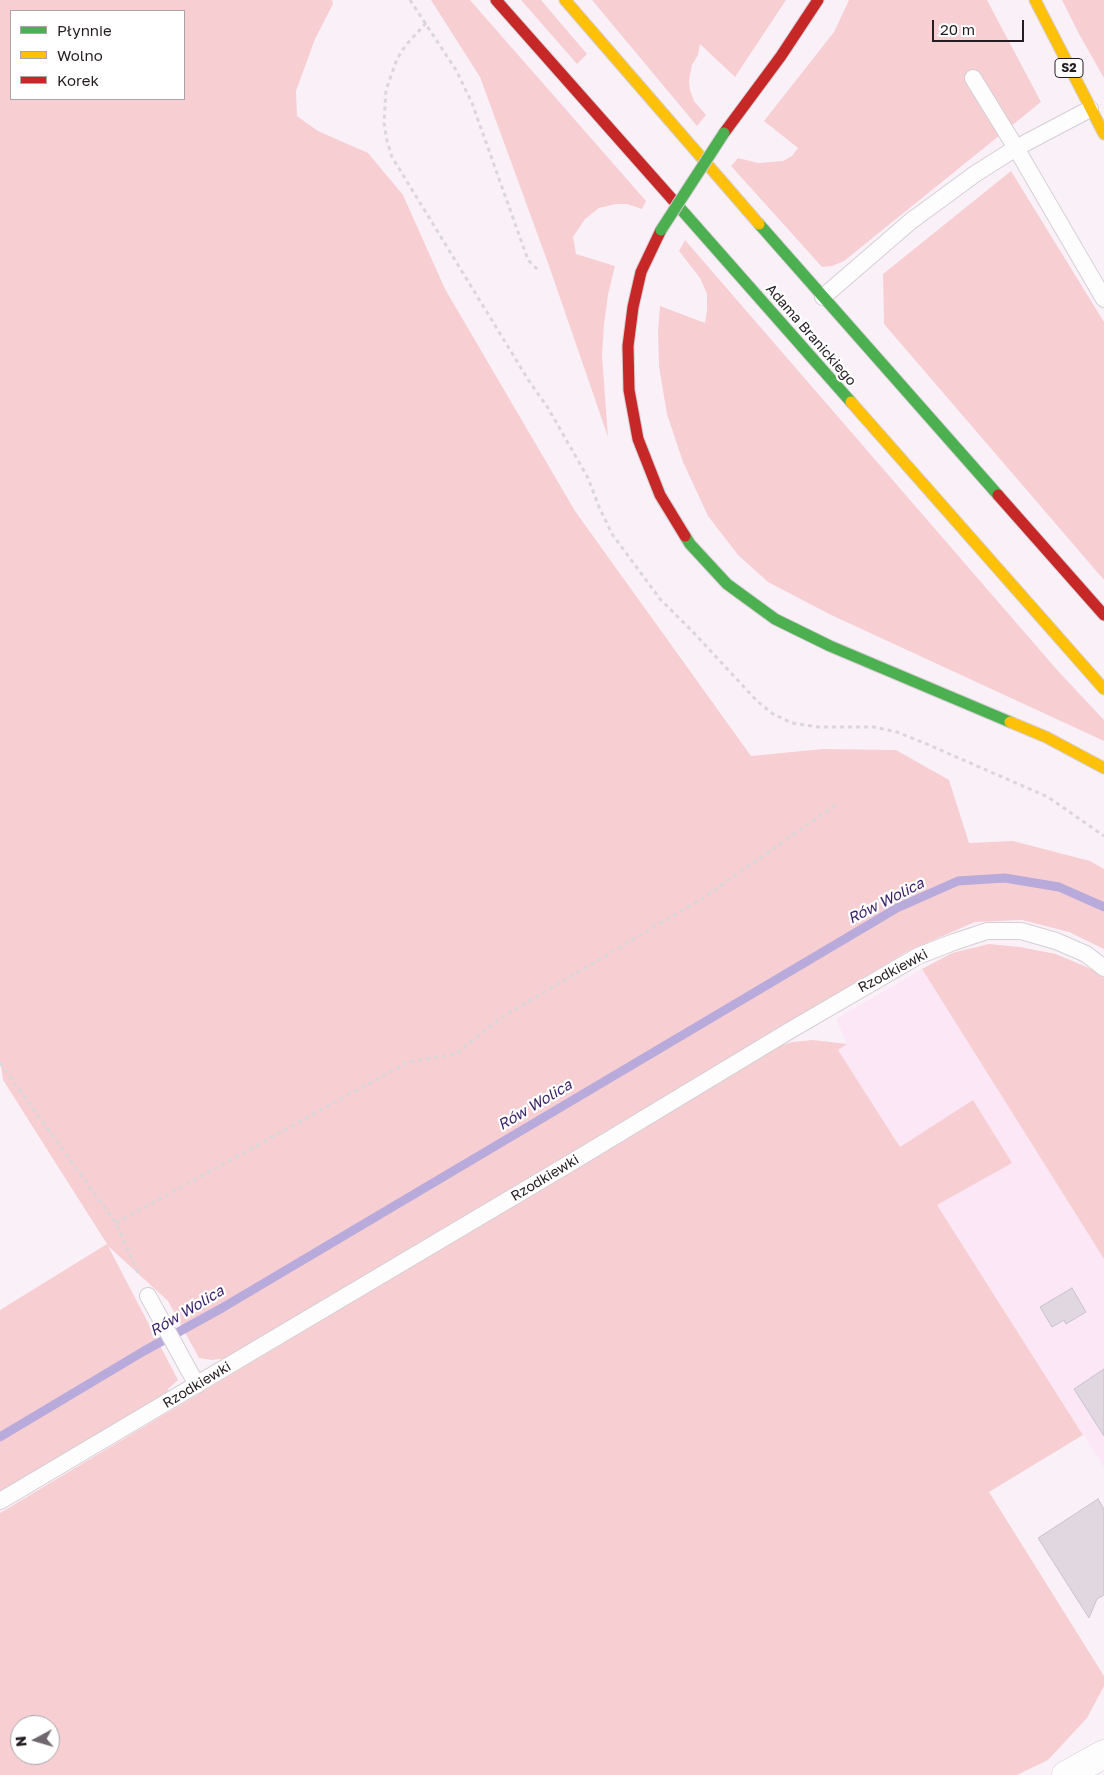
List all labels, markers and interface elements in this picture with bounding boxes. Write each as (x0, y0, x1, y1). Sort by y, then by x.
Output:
legend (10, 10, 185, 100)
scale bar (934, 10, 1026, 42)
text: 20 m (940, 20, 975, 38)
text: Płynnie (57, 21, 112, 39)
text: Wolno (57, 46, 103, 64)
road number: S2 (1055, 58, 1083, 78)
text: Korek (57, 71, 99, 89)
street label: Adama Branickiego (762, 281, 860, 389)
water label: Rów Wolica (845, 874, 927, 928)
street label: Rzodkiewki (855, 946, 931, 996)
water label: Rów Wolica (495, 1076, 575, 1134)
street label: Rzodkiewki (508, 1151, 582, 1205)
water label: Rów Wolica (147, 1282, 227, 1340)
street label: Rzodkiewki (160, 1358, 234, 1412)
north arrow (10, 1715, 60, 1765)
text: N (12, 1735, 30, 1748)

